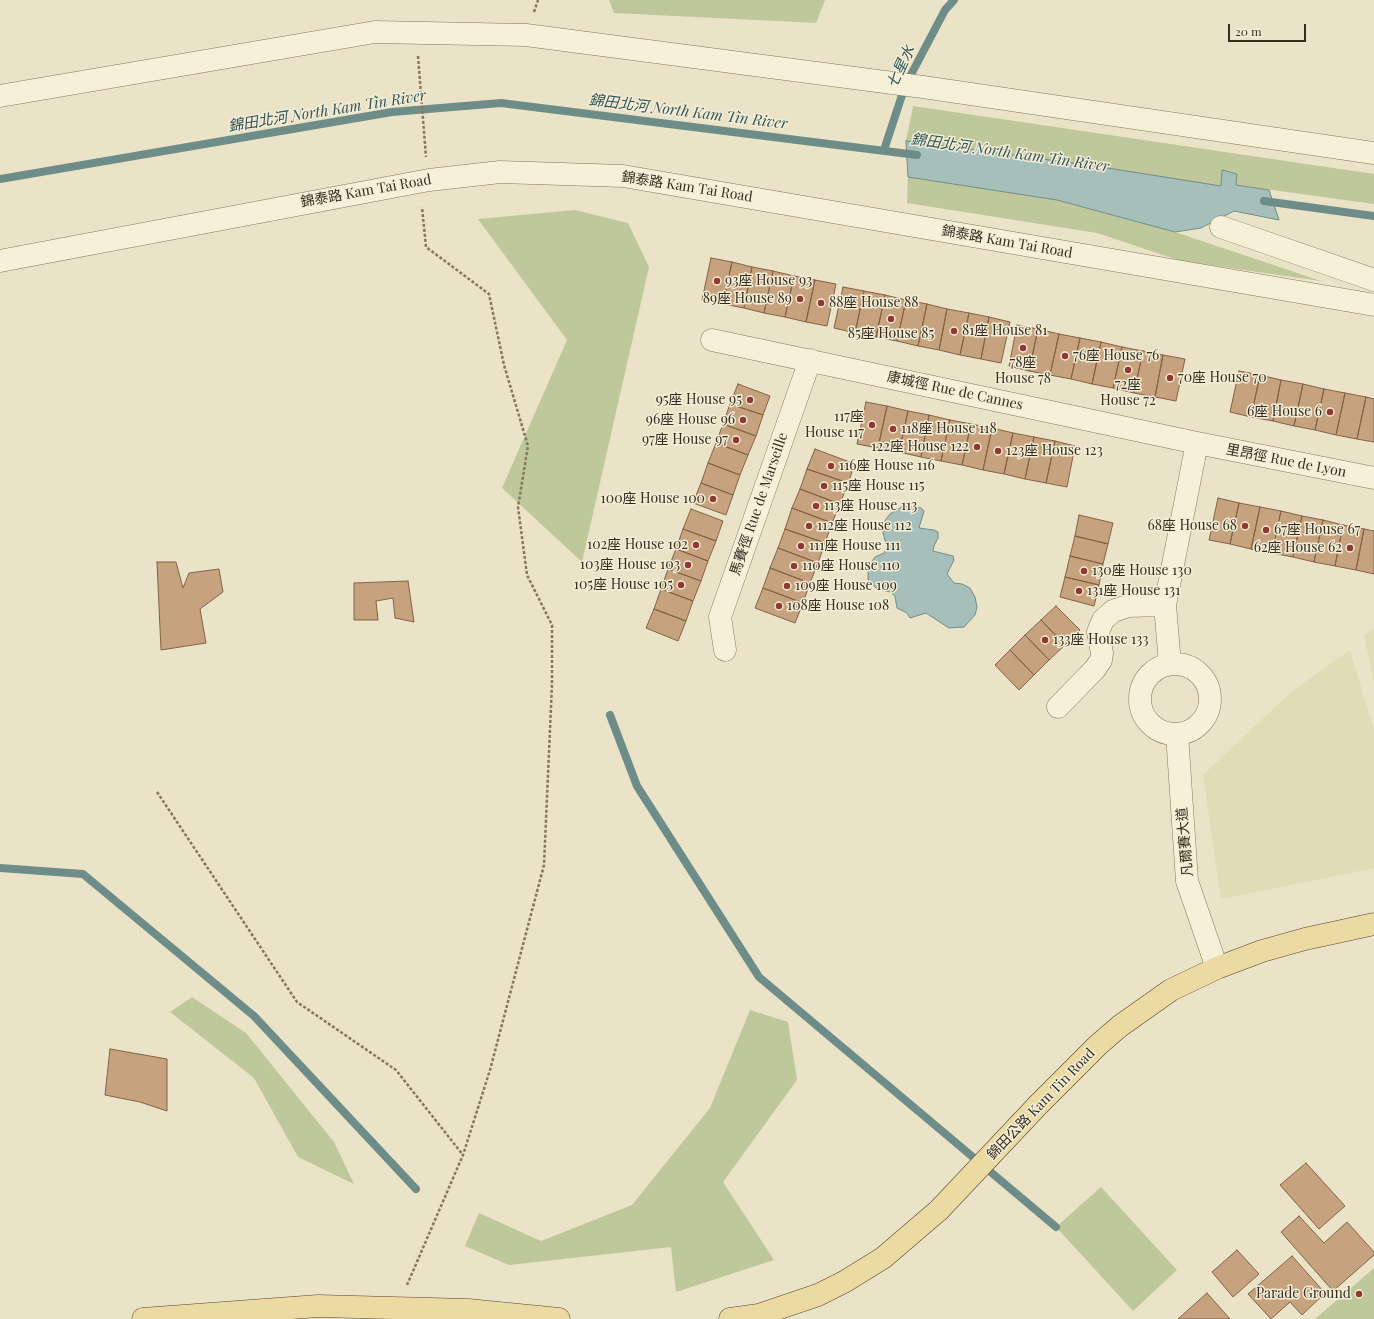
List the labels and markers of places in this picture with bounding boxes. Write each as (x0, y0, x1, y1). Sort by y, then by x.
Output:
place label: 93座 House 93 (725, 273, 812, 289)
marker: 93座 House 93 (712, 276, 722, 286)
place label: 89座 House 89 (703, 291, 792, 307)
marker: 89座 House 89 (795, 294, 805, 304)
place label: 88座 House 88 (829, 295, 919, 311)
marker: 88座 House 88 (816, 298, 826, 308)
marker: 85座 House 85 (886, 314, 896, 324)
place label: 81座 House 81 (962, 323, 1047, 339)
place label: 85座 House 85 (848, 326, 934, 342)
marker: 81座 House 81 (949, 326, 959, 336)
marker: 78座 House 78 (1018, 343, 1028, 353)
place label: 76座 House 76 (1073, 348, 1159, 364)
marker: 76座 House 76 (1060, 351, 1070, 361)
place label: 78座 House 78 (995, 355, 1051, 388)
marker: 72座 House 72 (1123, 365, 1133, 375)
place label: 70座 House 70 (1178, 370, 1267, 386)
marker: 70座 House 70 (1165, 373, 1175, 383)
place label: 72座 House 72 (1100, 377, 1156, 410)
place label: 95座 House 95 (656, 392, 742, 408)
marker: 95座 House 95 (745, 395, 755, 405)
place label: 6座 House 6 (1247, 404, 1322, 420)
marker: 6座 House 6 (1325, 407, 1335, 417)
place label: 117座 House 117 (805, 409, 864, 442)
place label: 96座 House 96 (646, 412, 735, 428)
marker: 96座 House 96 (738, 415, 748, 425)
marker: 117座 House 117 (867, 420, 877, 430)
place label: 118座 House 118 (901, 421, 997, 437)
marker: 118座 House 118 (888, 424, 898, 434)
place label: 97座 House 97 (642, 432, 728, 448)
marker: 97座 House 97 (731, 435, 741, 445)
place label: 122座 House 122 (871, 439, 969, 455)
marker: 122座 House 122 (972, 442, 982, 452)
place label: 123座 House 123 (1006, 443, 1103, 459)
marker: 123座 House 123 (993, 446, 1003, 456)
place label: 116座 House 116 (839, 458, 935, 474)
marker: 116座 House 116 (826, 461, 836, 471)
place label: 115座 House 115 (832, 478, 924, 494)
marker: 115座 House 115 (819, 481, 829, 491)
place label: 100座 House 100 (601, 491, 705, 507)
marker: 100座 House 100 (708, 494, 718, 504)
place label: 113座 House 113 (824, 498, 917, 514)
marker: 113座 House 113 (811, 501, 821, 511)
place label: 112座 House 112 (817, 518, 912, 534)
place label: 68座 House 68 (1147, 518, 1237, 534)
marker: 112座 House 112 (804, 521, 814, 531)
marker: 68座 House 68 (1240, 521, 1250, 531)
place label: 67座 House 67 (1274, 522, 1360, 538)
marker: 67座 House 67 (1261, 525, 1271, 535)
place label: 102座 House 102 (587, 537, 688, 553)
place label: 111座 House 111 (809, 538, 901, 554)
marker: 102座 House 102 (691, 540, 701, 550)
place label: 62座 House 62 (1254, 540, 1342, 556)
marker: 111座 House 111 (796, 541, 806, 551)
marker: 62座 House 62 (1345, 543, 1355, 553)
place label: 103座 House 103 (580, 557, 680, 573)
place label: 110座 House 110 (802, 558, 900, 574)
marker: 103座 House 103 (683, 560, 693, 570)
marker: 110座 House 110 (789, 561, 799, 571)
place label: 130座 House 130 (1092, 563, 1192, 579)
marker: 130座 House 130 (1079, 566, 1089, 576)
place label: 105座 House 105 (574, 577, 673, 593)
place label: 109座 House 109 (795, 578, 897, 594)
marker: 105座 House 105 (676, 580, 686, 590)
marker: 109座 House 109 (782, 581, 792, 591)
place label: 131座 House 131 (1087, 583, 1180, 599)
marker: 131座 House 131 (1074, 586, 1084, 596)
place label: 108座 House 108 (787, 598, 889, 614)
marker: 108座 House 108 (774, 601, 784, 611)
place label: 133座 House 133 (1053, 632, 1149, 648)
marker: 133座 House 133 (1040, 635, 1050, 645)
place label: Parade Ground (1256, 1286, 1351, 1302)
marker: Parade Ground (1354, 1289, 1364, 1299)

